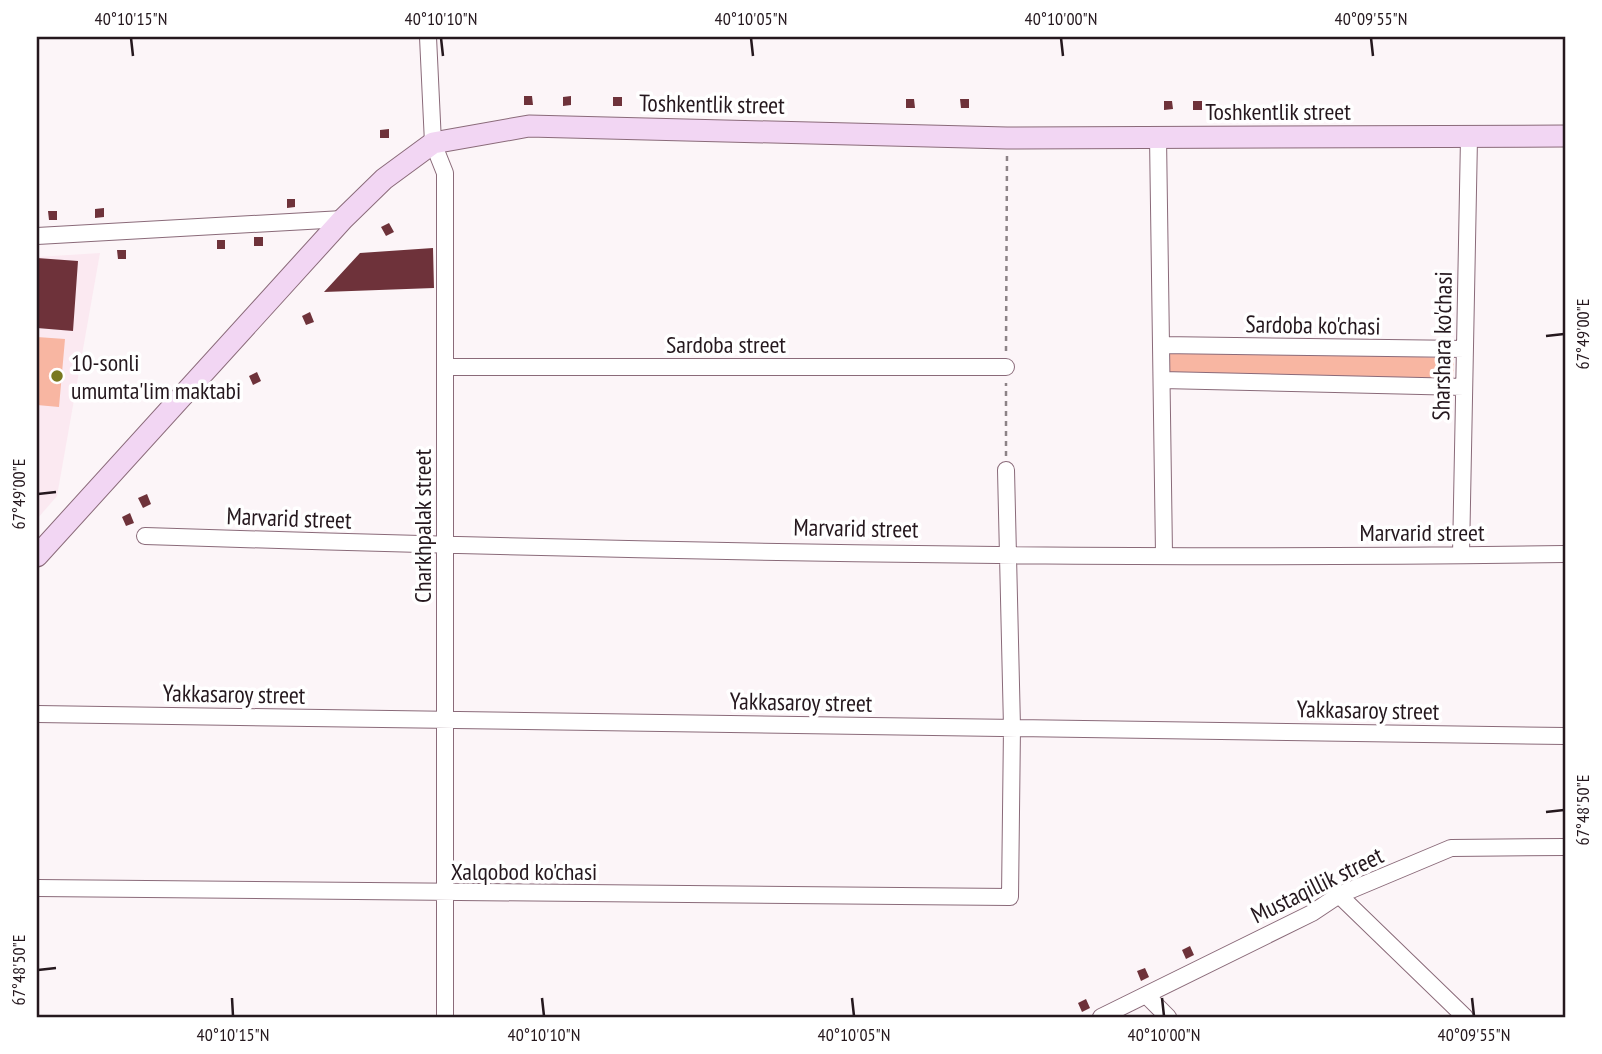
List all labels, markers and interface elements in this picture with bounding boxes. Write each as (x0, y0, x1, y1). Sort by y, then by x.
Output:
text: 40°10'15"N (95, 7, 167, 30)
text: 40°10'10"N (405, 7, 477, 30)
text: 40°10'05"N (715, 7, 787, 30)
text: 40°10'00"N (1025, 7, 1097, 30)
text: 40°09'55"N (1335, 7, 1407, 30)
street label: Toshkentlik street (639, 87, 785, 121)
street label: Toshkentlik street (1205, 96, 1351, 127)
street label: Sharshara ko'chasi (1425, 271, 1459, 421)
text: 67°49'00"E (1571, 299, 1594, 369)
street label: Sardoba ko'chasi (1245, 308, 1381, 342)
street label: Sardoba street (666, 329, 786, 360)
place label: 10-sonli umumta'lim maktabi (71, 347, 241, 406)
marker: 10-sonli umumta'lim maktabi (49, 368, 65, 384)
street label: Charkhpalak street (407, 449, 438, 603)
text: 67°49'00"E (7, 459, 30, 529)
street label: Marvarid street (226, 500, 352, 536)
street label: Marvarid street (793, 511, 919, 545)
street label: Marvarid street (1359, 517, 1485, 548)
street label: Yakkasaroy street (162, 677, 306, 711)
street label: Yakkasaroy street (729, 685, 873, 719)
street label: Yakkasaroy street (1296, 693, 1440, 727)
text: 67°48'50"E (1571, 775, 1594, 845)
street label: Mustaqillik street (1246, 839, 1389, 930)
street label: Xalqobod ko'chasi (451, 856, 597, 887)
text: 67°48'50"E (7, 935, 30, 1005)
text: 40°10'15"N (197, 1023, 269, 1046)
text: 40°10'10"N (508, 1023, 580, 1046)
text: 40°10'05"N (818, 1023, 890, 1046)
text: 40°10'00"N (1128, 1023, 1200, 1046)
text: 40°09'55"N (1438, 1023, 1510, 1046)

